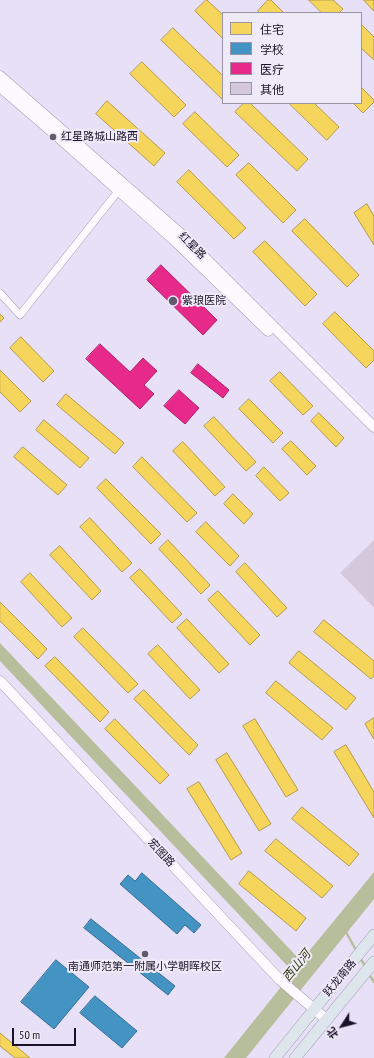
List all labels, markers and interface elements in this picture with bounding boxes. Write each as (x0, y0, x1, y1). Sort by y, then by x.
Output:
legend (222, 12, 362, 104)
text: 住宅 (260, 22, 284, 37)
text: 学校 (260, 42, 284, 57)
text: 医疗 (260, 62, 284, 77)
text: 其他 (260, 82, 284, 97)
place label: 红星路城山路西 (61, 130, 138, 144)
marker: 红星路城山路西 (48, 132, 58, 142)
street label: 红星路 (176, 230, 208, 262)
place label: 紫琅医院 (182, 294, 226, 308)
marker: 紫琅医院 (167, 295, 179, 307)
street label: 宏图路 (145, 836, 177, 870)
water label: 西山河 (280, 947, 314, 985)
marker: 南通师范第一附属小学朝晖校区 (140, 949, 150, 959)
street label: 跃龙南路 (321, 957, 359, 999)
place label: 南通师范第一附属小学朝晖校区 (68, 960, 222, 974)
north arrow (322, 1006, 362, 1046)
scale bar (14, 1020, 78, 1046)
text: 北 (323, 1024, 341, 1042)
text: 50 m (19, 1027, 40, 1042)

